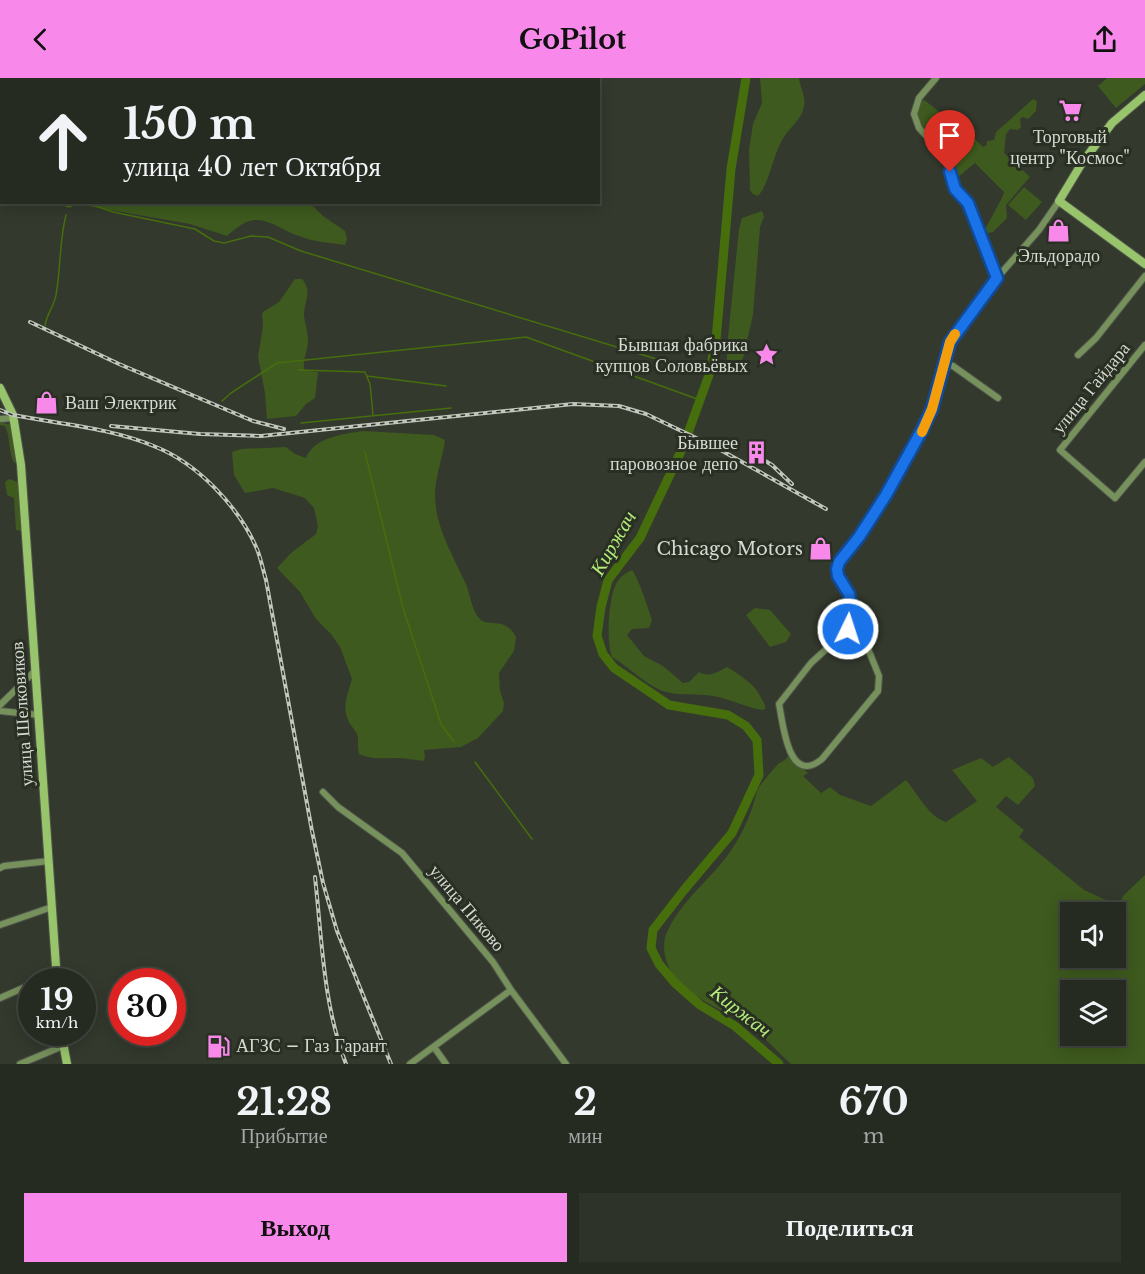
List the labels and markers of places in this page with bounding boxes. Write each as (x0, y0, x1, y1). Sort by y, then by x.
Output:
supermarket icon: Торговый центр "Космос" (1057, 98, 1083, 124)
pin (924, 110, 975, 172)
place label: Торговый центр "Космос" (1010, 126, 1130, 169)
shop icon: Эльдорадо (1046, 217, 1072, 243)
place label: Эльдорадо (1018, 245, 1100, 267)
place label: Бывшая фабрика купцов Соловьёвых (596, 334, 748, 377)
place icon: Бывшая фабрика купцов Соловьёвых (753, 342, 779, 368)
shop icon: Ваш Электрик (34, 390, 60, 416)
place label: Ваш Электрик (65, 392, 177, 414)
place label: Бывшее паровозное депо (610, 432, 738, 475)
building icon: Бывшее паровозное депо (743, 440, 769, 466)
shop icon: Chicago Motors (808, 536, 834, 562)
place label: Chicago Motors (657, 538, 803, 560)
fuel station icon: АГЗС – Газ Гарант (205, 1033, 231, 1059)
place label: АГЗС – Газ Гарант (236, 1035, 387, 1057)

